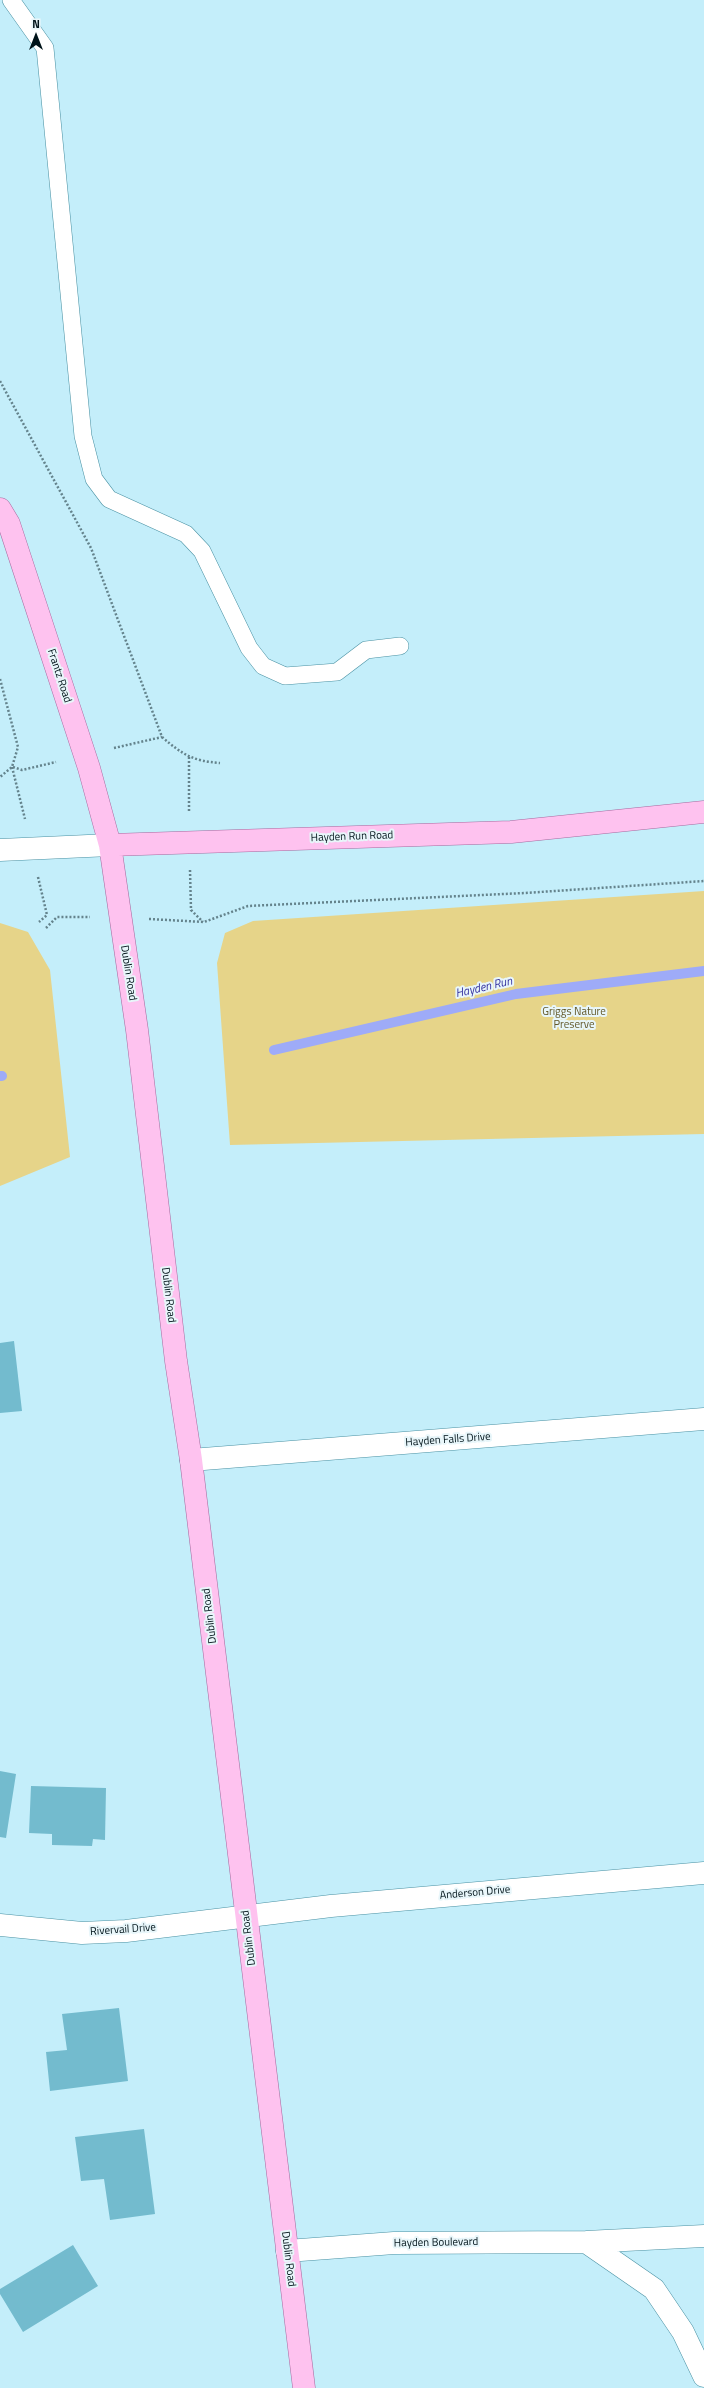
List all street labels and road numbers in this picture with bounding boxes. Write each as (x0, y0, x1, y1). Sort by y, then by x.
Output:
street label: Frantz Road (44, 647, 74, 705)
street label: Hayden Run Road (311, 829, 393, 845)
street label: Dublin Road (117, 944, 139, 1002)
street label: Dublin Road (158, 1266, 178, 1324)
street label: Hayden Falls Drive (405, 1430, 491, 1450)
street label: Dublin Road (200, 1587, 220, 1645)
street label: Anderson Drive (439, 1883, 511, 1903)
street label: Dublin Road (239, 1909, 259, 1967)
street label: Rivervail Drive (90, 1921, 156, 1939)
street label: Dublin Road (278, 2230, 298, 2288)
street label: Hayden Boulevard (394, 2236, 478, 2250)

